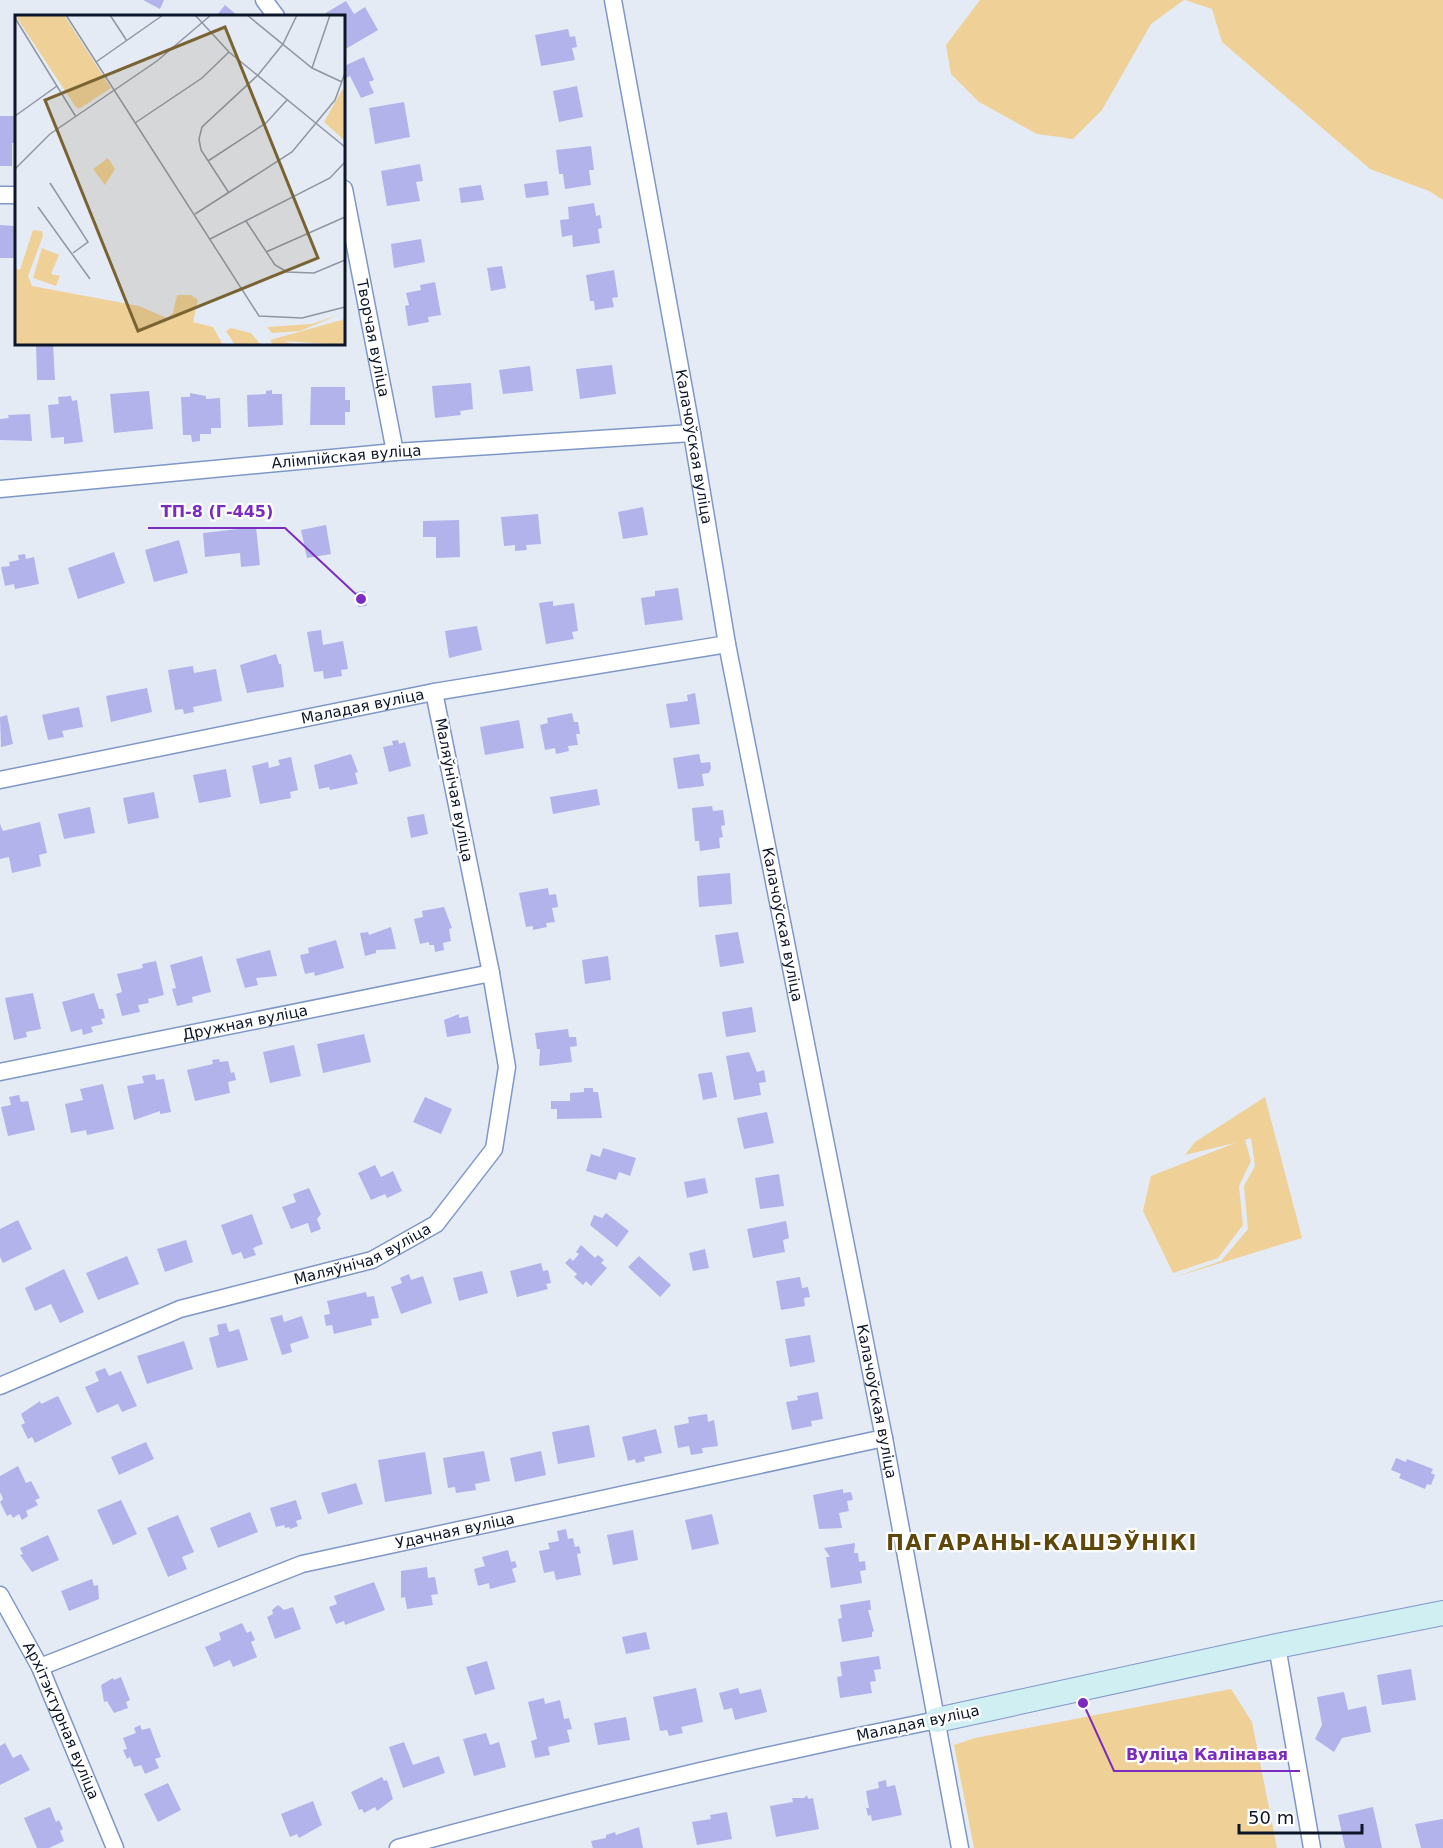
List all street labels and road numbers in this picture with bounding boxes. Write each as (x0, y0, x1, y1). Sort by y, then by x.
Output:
street label: Творчая вуліца (353, 277, 393, 399)
street label: Калачоўская вуліца (672, 368, 716, 526)
street label: Алімпійская вуліца (271, 441, 422, 473)
street label: Маладая вуліца (299, 685, 426, 728)
street label: Маляўнічая вуліца (431, 716, 477, 864)
street label: Калачоўская вуліца (758, 846, 807, 1003)
street label: Дружная вуліца (181, 1001, 309, 1044)
street label: Маляўнічая вуліца (292, 1220, 434, 1289)
street label: Калачоўская вуліца (853, 1323, 900, 1480)
street label: Удачная вуліца (394, 1509, 516, 1553)
street label: Архітэктурная вуліца (19, 1639, 103, 1802)
street label: Маладая вуліца (855, 1701, 981, 1745)

